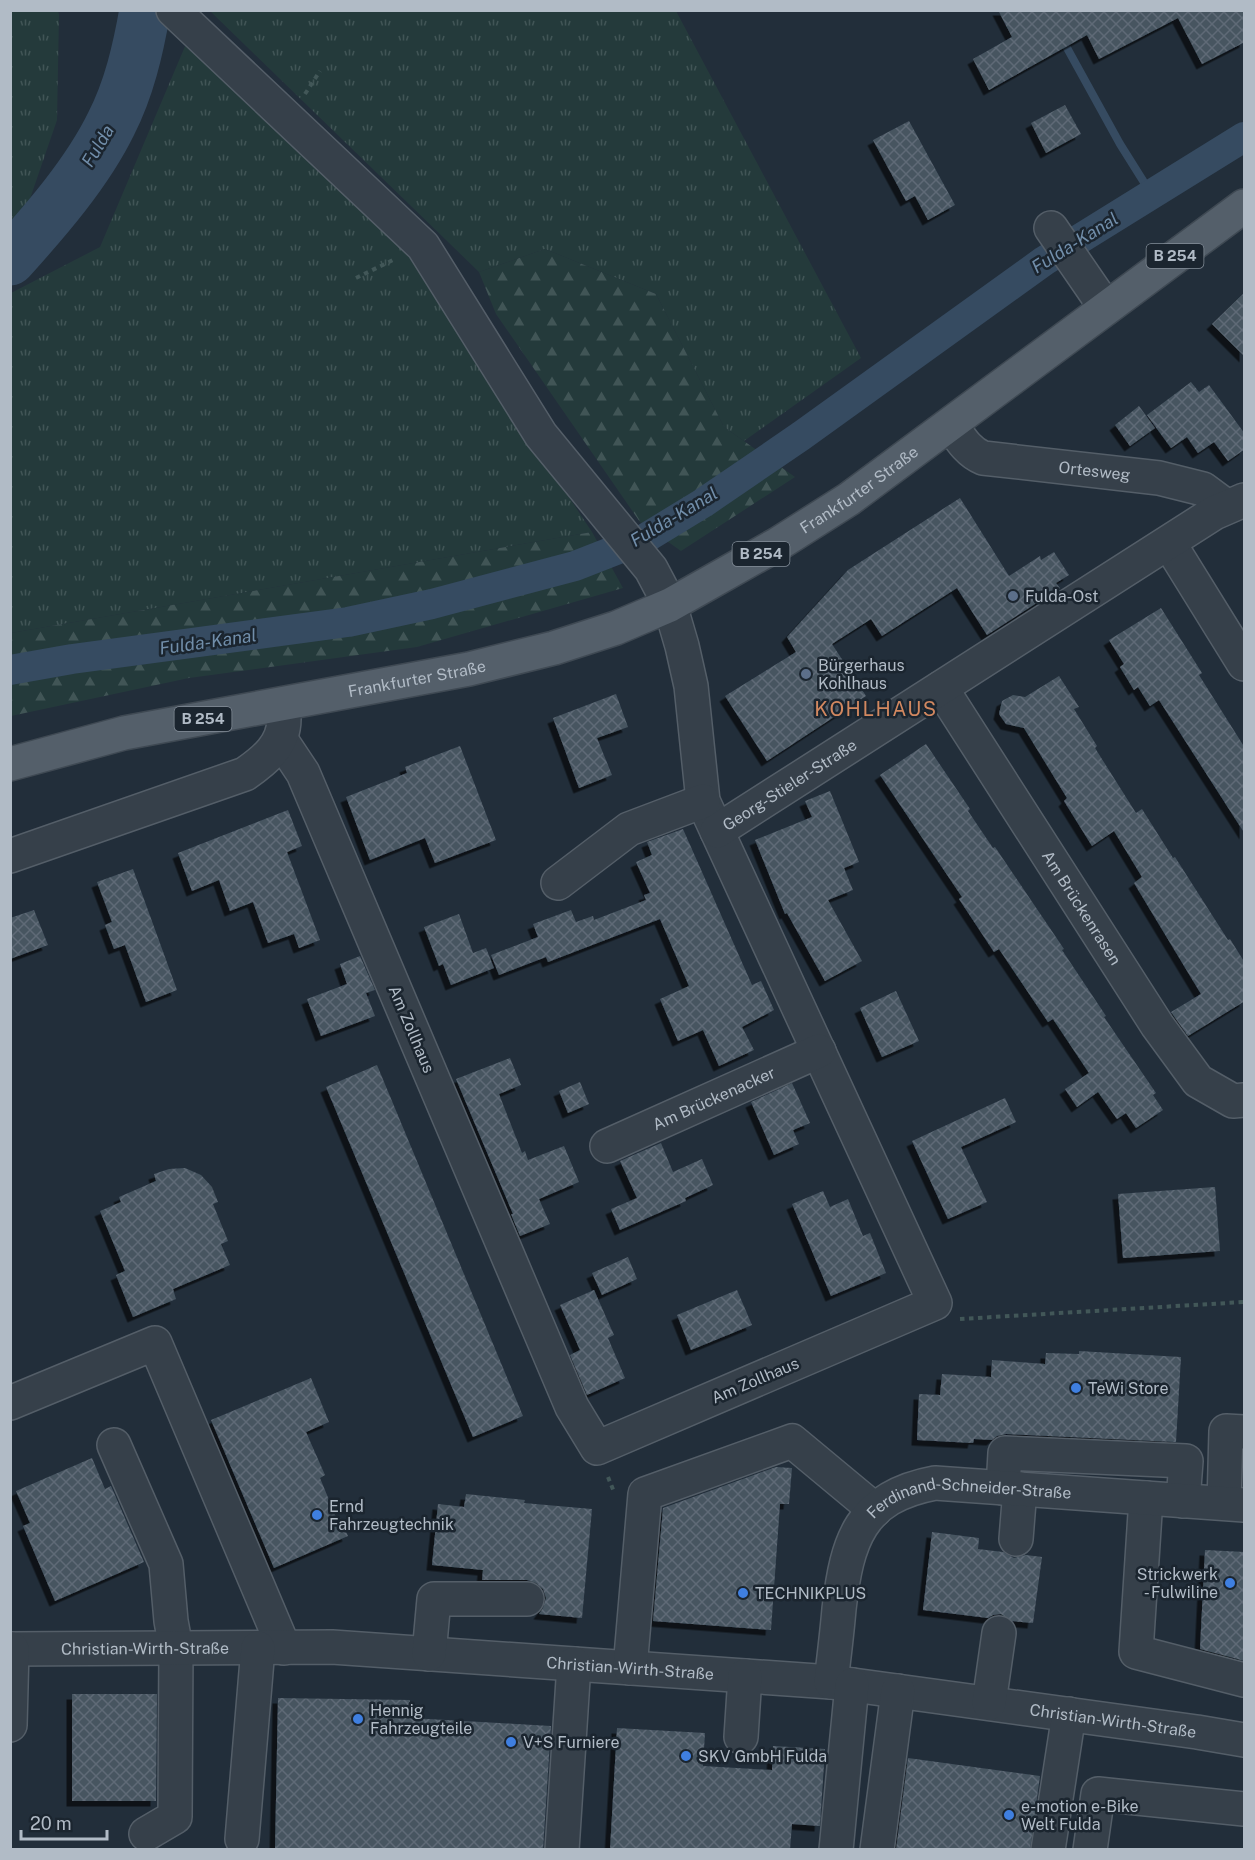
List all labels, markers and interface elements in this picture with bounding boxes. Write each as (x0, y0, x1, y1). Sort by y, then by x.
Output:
water label: Fulda (77, 121, 118, 171)
water label: Fulda-Kanal (1028, 208, 1122, 277)
road number: B 254 (1146, 244, 1204, 268)
street label: Frankfurter Straße (797, 442, 922, 538)
street label: Ortesweg (1058, 458, 1131, 485)
water label: Fulda-Kanal (626, 482, 721, 551)
road number: B 254 (732, 542, 789, 566)
place label: Fulda-Ost (1025, 587, 1098, 606)
marker: Fulda-Ost (1006, 589, 1020, 603)
water label: Fulda-Kanal (158, 624, 258, 659)
street label: Frankfurter Straße (347, 656, 488, 701)
place label: Bürgerhaus Kohlhaus (818, 656, 905, 693)
marker: Bürgerhaus Kohlhaus (799, 667, 813, 681)
district label: KOHLHAUS (814, 697, 938, 721)
road number: B 254 (174, 707, 232, 731)
street label: Georg-Stieler-Straße (719, 735, 860, 835)
street label: Am Brückenrasen (1038, 847, 1125, 969)
street label: Am Zollhaus (385, 983, 438, 1076)
street label: Am Brückenacker (650, 1063, 778, 1134)
street label: Am Zollhaus (709, 1354, 802, 1407)
place label: TeWi Store (1088, 1379, 1169, 1398)
marker: TeWi Store (1069, 1381, 1083, 1395)
street label: Ferdinand-Schneider-Straße (863, 1474, 1072, 1522)
place label: Ernd Fahrzeugtechnik (329, 1497, 454, 1534)
marker: Ernd Fahrzeugtechnik (310, 1508, 324, 1522)
place label: Strickwerk - Fulwiline (1137, 1565, 1218, 1602)
marker: Strickwerk - Fulwiline (1223, 1576, 1237, 1590)
place label: TECHNIKPLUS (755, 1584, 866, 1603)
marker: TECHNIKPLUS (736, 1586, 750, 1600)
street label: Christian-Wirth-Straße (61, 1639, 229, 1659)
street label: Christian-Wirth-Straße (546, 1653, 715, 1684)
street label: Christian-Wirth-Straße (1029, 1700, 1198, 1742)
place label: Hennig Fahrzeugteile (370, 1701, 472, 1738)
marker: Hennig Fahrzeugteile (351, 1712, 365, 1726)
place label: V+S Furniere (523, 1733, 620, 1752)
marker: V+S Furniere (504, 1735, 518, 1749)
place label: SKV GmbH Fulda (698, 1747, 827, 1766)
marker: SKV GmbH Fulda (679, 1749, 693, 1763)
place label: e-motion e-Bike Welt Fulda (1021, 1797, 1139, 1834)
scale bar (21, 1803, 106, 1841)
marker: e-motion e-Bike Welt Fulda (1002, 1808, 1016, 1822)
text: 20 m (30, 1813, 72, 1834)

